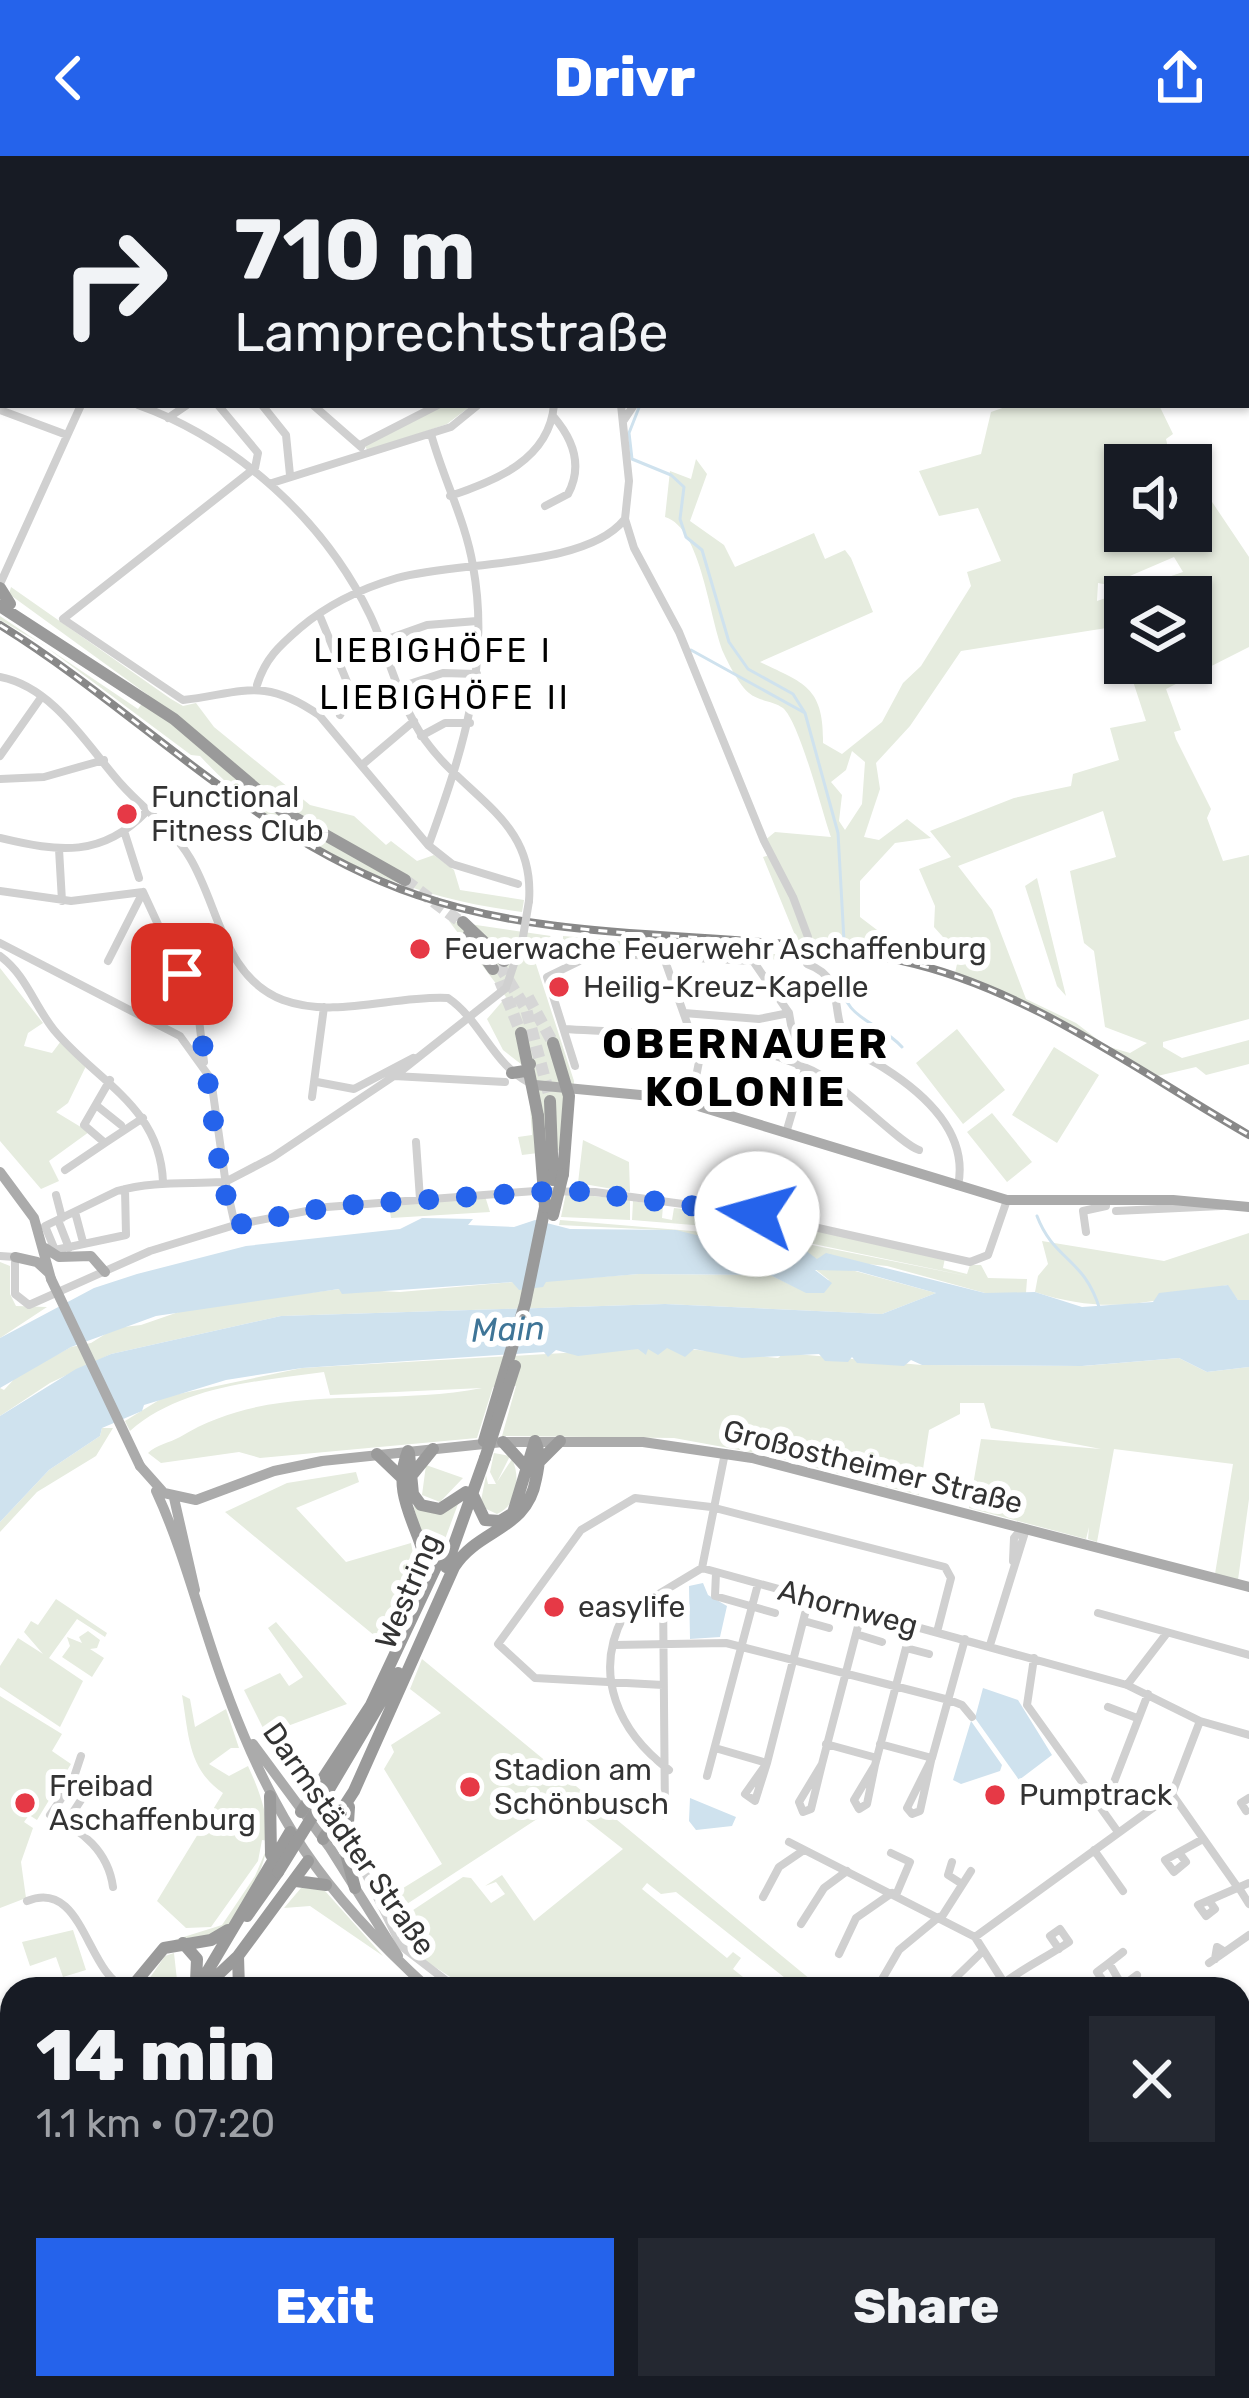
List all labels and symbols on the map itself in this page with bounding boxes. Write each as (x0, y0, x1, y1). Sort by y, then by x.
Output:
district label: LIEBIGHÖFE I (313, 631, 553, 670)
district label: LIEBIGHÖFE II (319, 678, 571, 717)
place label: Functional Fitness Club (151, 779, 324, 849)
marker: Functional Fitness Club (114, 801, 140, 827)
pin (131, 923, 233, 1025)
place label: Feuerwache Feuerwehr Aschaffenburg (444, 931, 987, 967)
marker: Feuerwache Feuerwehr Aschaffenburg (407, 936, 433, 962)
place label: Heilig-Kreuz-Kapelle (583, 969, 869, 1005)
marker: Heilig-Kreuz-Kapelle (546, 974, 572, 1000)
district label: OBERNAUER KOLONIE (602, 1019, 890, 1117)
position arrow (694, 1151, 820, 1277)
water label: Main (471, 1308, 545, 1350)
street label: Großostheimer Straße (720, 1412, 1026, 1522)
street label: Westring (368, 1528, 448, 1654)
street label: Ahornweg (774, 1572, 922, 1644)
place label: easylife (578, 1589, 685, 1625)
marker: easylife (541, 1594, 567, 1620)
street label: Darmstädter Straße (255, 1716, 443, 1962)
place label: Stadion am Schönbusch (494, 1752, 669, 1822)
place label: Freibad Aschaffenburg (49, 1768, 256, 1838)
marker: Stadion am Schönbusch (457, 1774, 483, 1800)
place label: Pumptrack (1019, 1777, 1173, 1813)
marker: Pumptrack (982, 1782, 1008, 1808)
marker: Freibad Aschaffenburg (12, 1790, 38, 1816)

